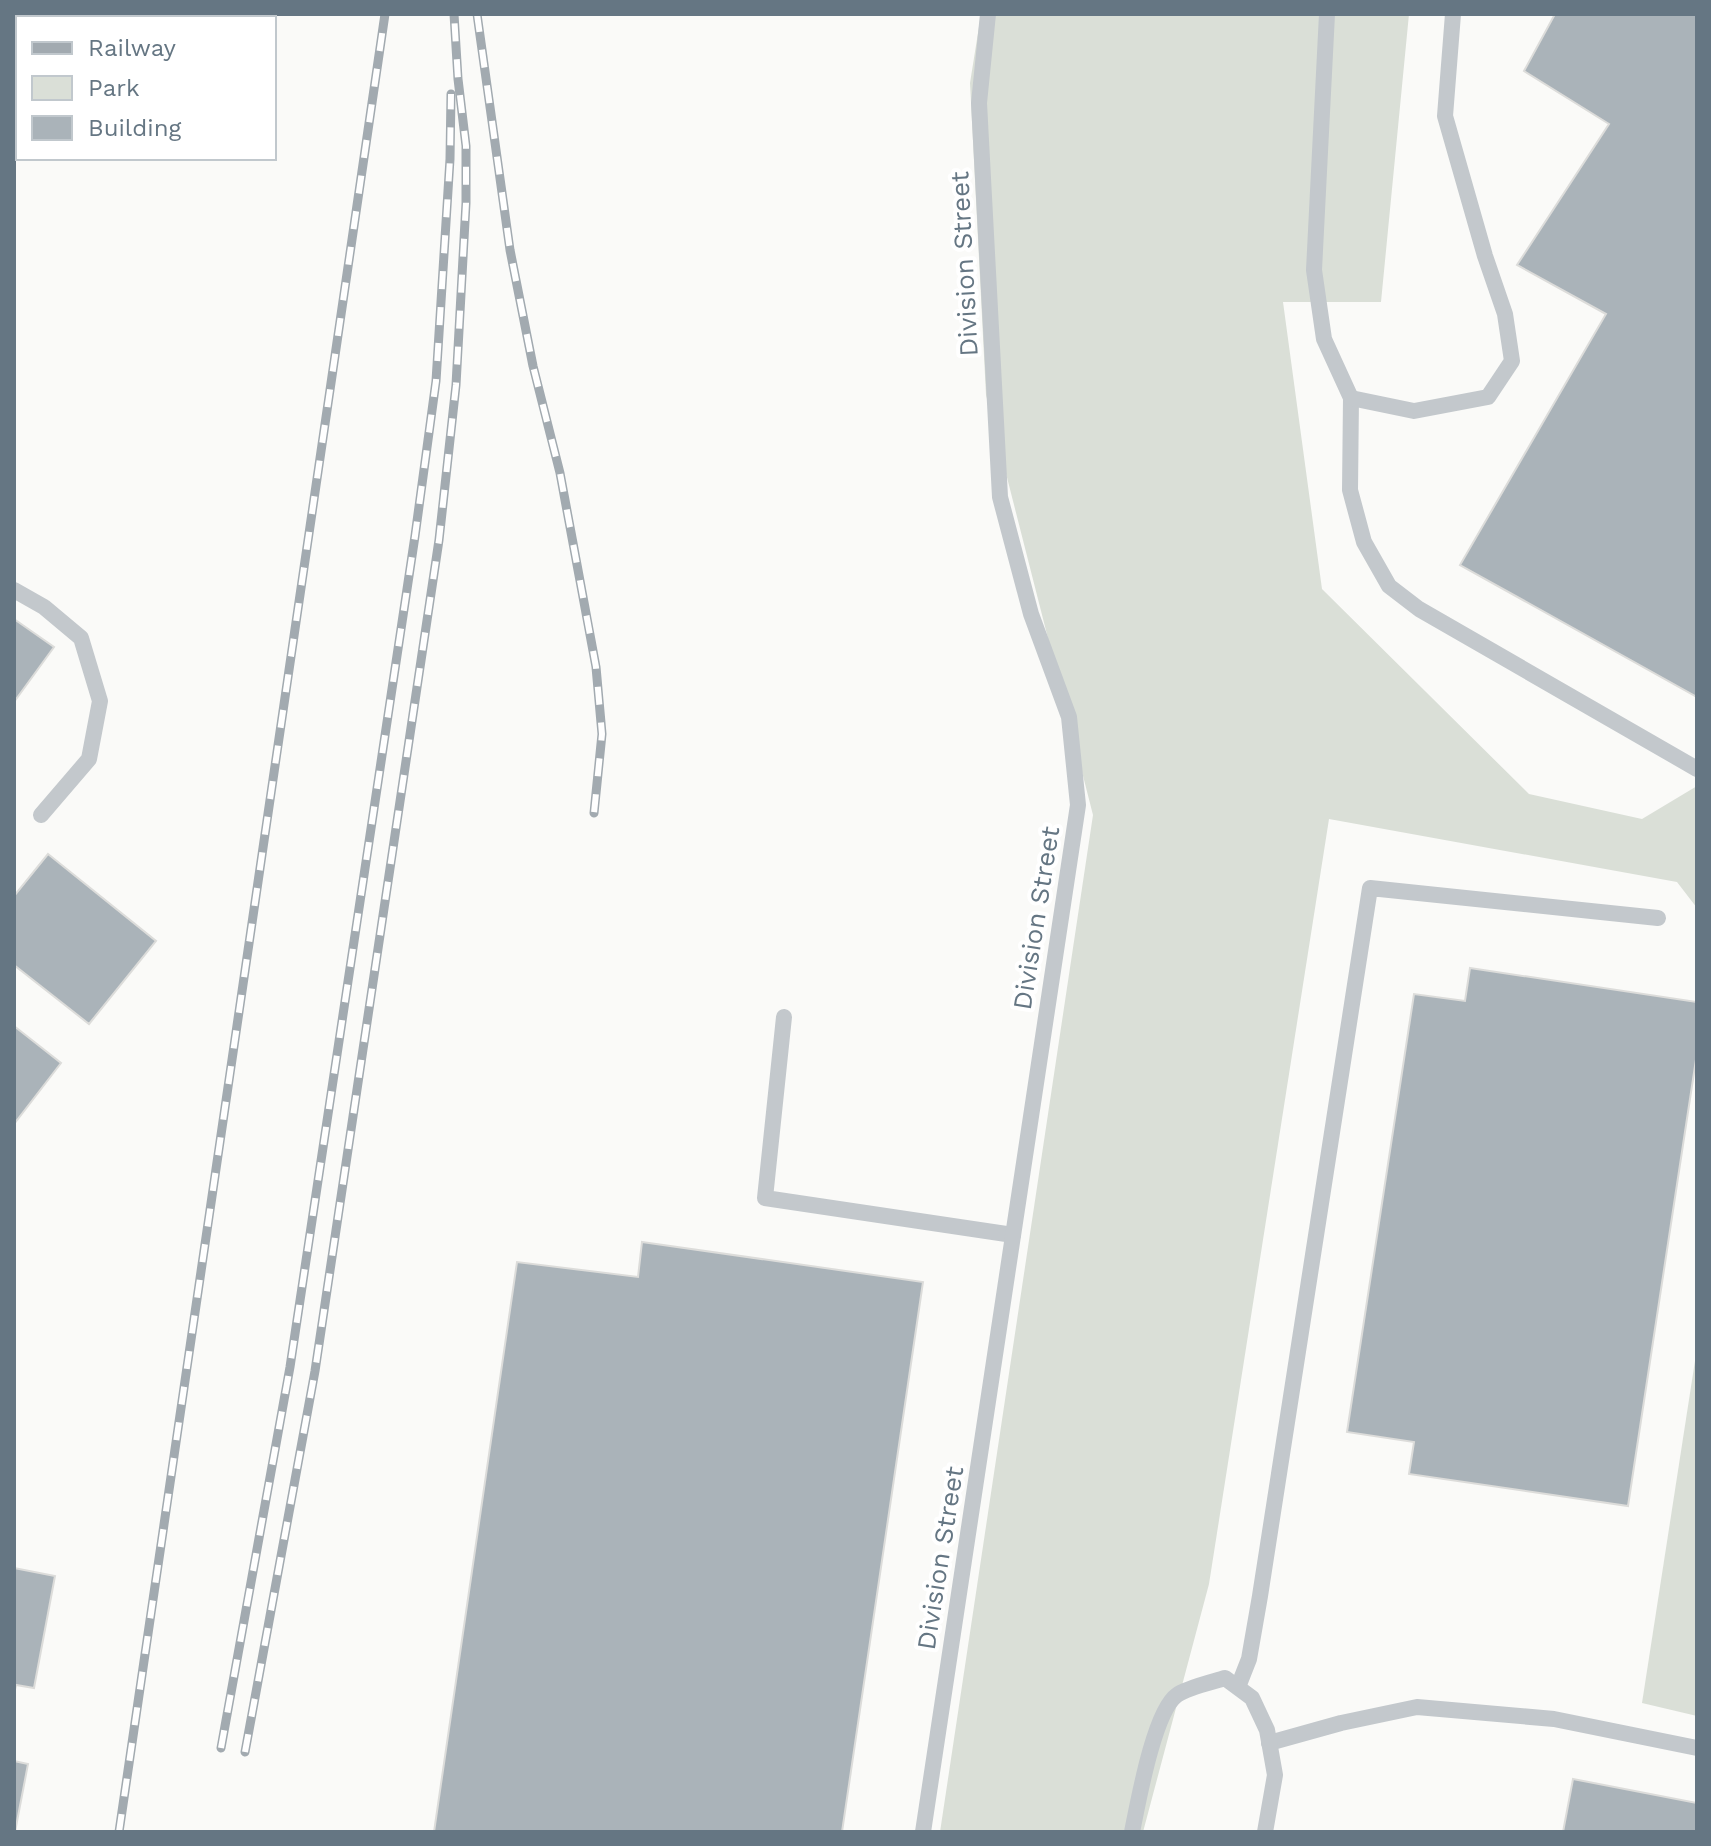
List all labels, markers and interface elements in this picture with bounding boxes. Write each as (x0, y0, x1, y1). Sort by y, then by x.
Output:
legend (16, 16, 276, 160)
text: Railway (88, 34, 177, 62)
text: Park (88, 74, 140, 102)
text: Building (88, 114, 181, 142)
street label: Division Street (944, 171, 984, 357)
street label: Division Street (1007, 824, 1065, 1012)
street label: Division Street (911, 1464, 969, 1652)

